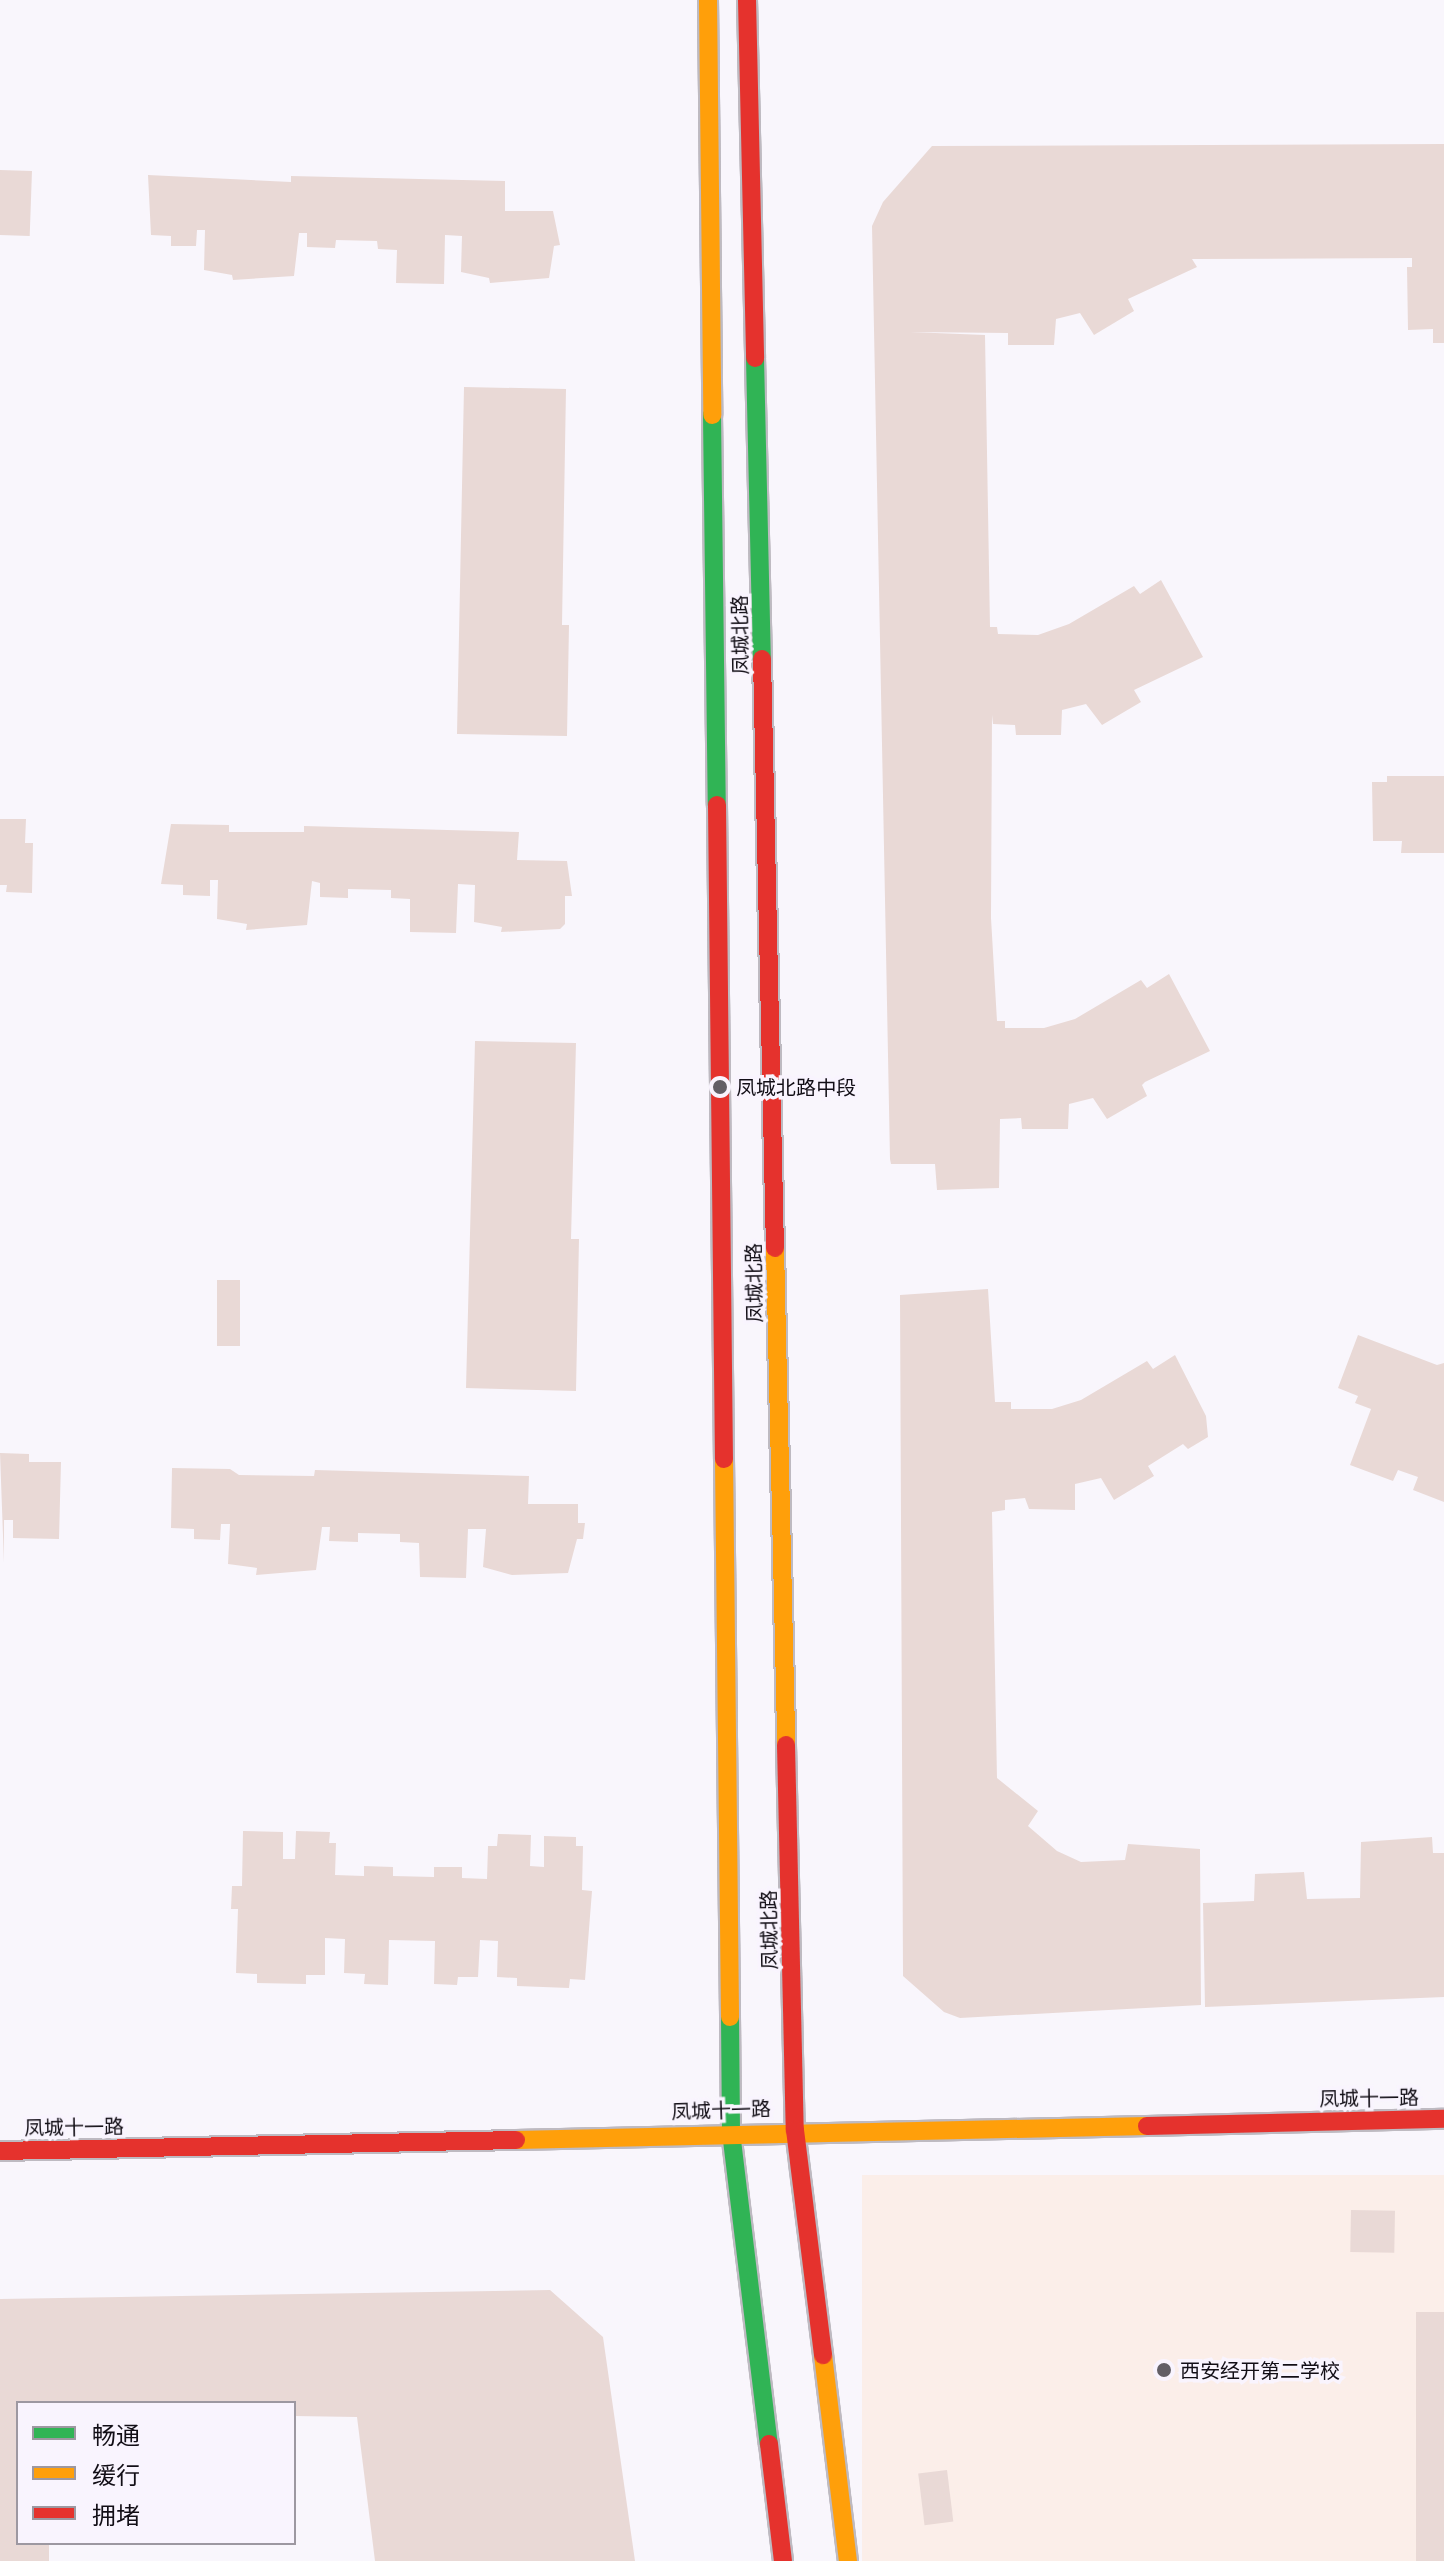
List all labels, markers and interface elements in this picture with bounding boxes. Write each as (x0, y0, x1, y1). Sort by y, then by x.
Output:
street label: 凤城北路 (727, 595, 753, 675)
place label: 凤城北路中段 (736, 1075, 856, 1099)
marker: 凤城北路中段 (711, 1078, 729, 1096)
street label: 凤城北路 (741, 1243, 767, 1323)
street label: 凤城北路 (756, 1890, 782, 1970)
street label: 凤城十一路 (1319, 2085, 1419, 2111)
street label: 凤城十一路 (671, 2096, 771, 2124)
street label: 凤城十一路 (24, 2114, 124, 2140)
place label: 西安经开第二学校 (1180, 2358, 1340, 2382)
marker: 西安经开第二学校 (1155, 2361, 1173, 2379)
legend (16, 2401, 296, 2545)
text: 畅通 (92, 2418, 140, 2451)
text: 缓行 (92, 2458, 140, 2491)
text: 拥堵 (92, 2498, 140, 2531)

